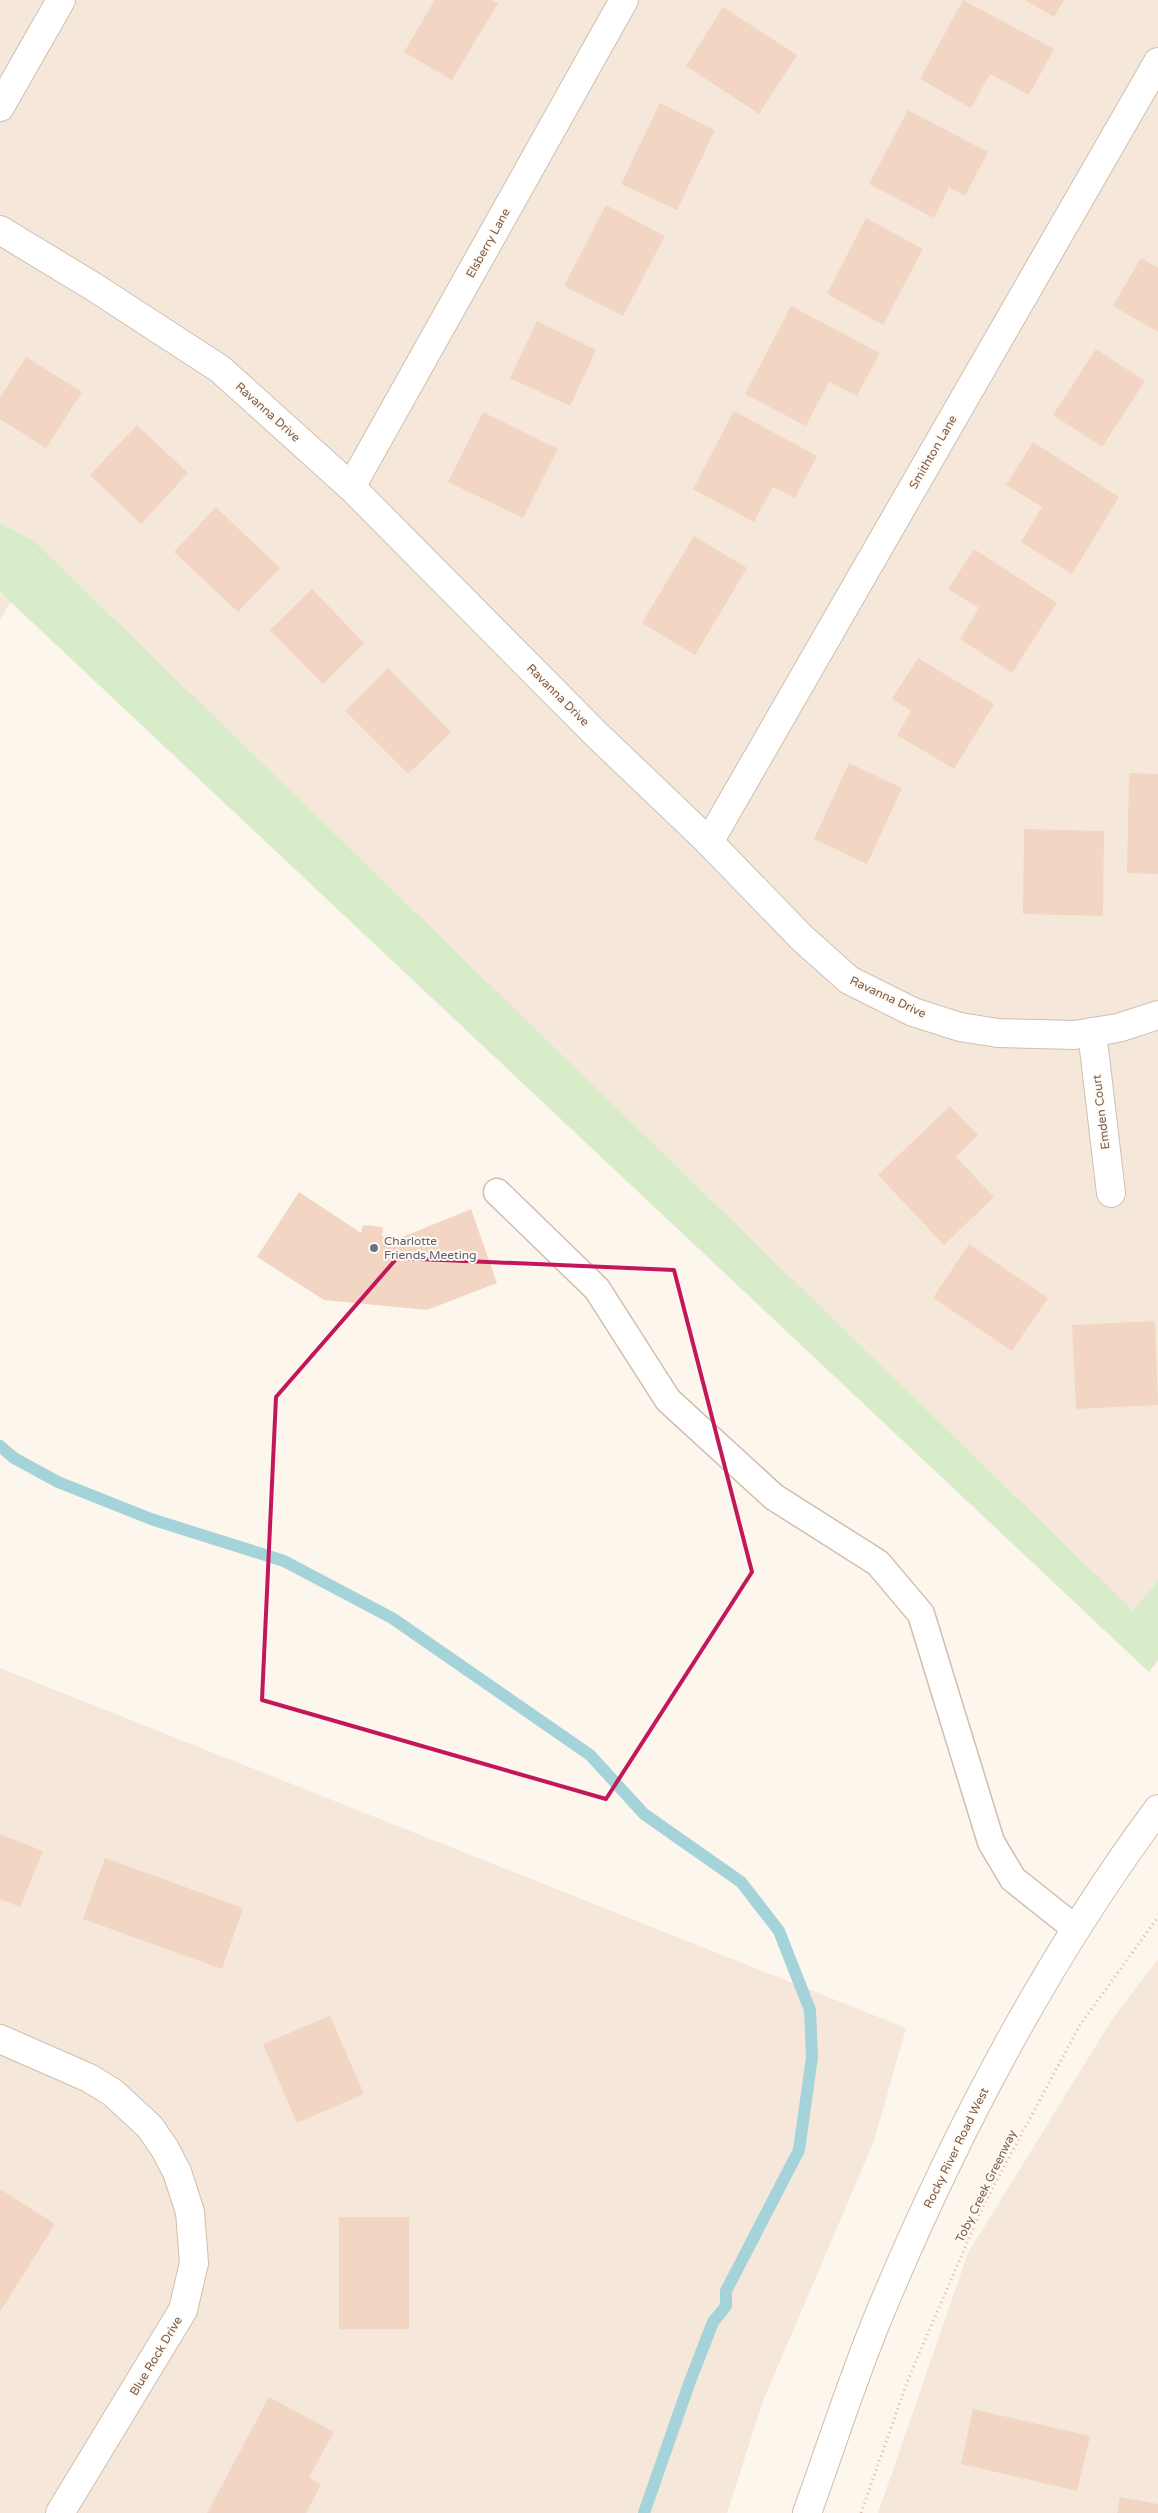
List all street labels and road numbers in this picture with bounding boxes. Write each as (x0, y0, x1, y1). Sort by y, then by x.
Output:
street label: Elsberry Lane (463, 206, 513, 280)
street label: Ravanna Drive (233, 379, 303, 445)
street label: Smithton Lane (906, 412, 960, 491)
street label: Ravanna Drive (524, 661, 592, 729)
street label: Ravanna Drive (848, 973, 928, 1021)
street label: Emden Court (1089, 1073, 1113, 1150)
street label: Rocky River Road West (921, 2085, 992, 2211)
street label: Toby Creek Greenway (953, 2127, 1020, 2245)
street label: Blue Rock Drive (127, 2314, 185, 2398)

